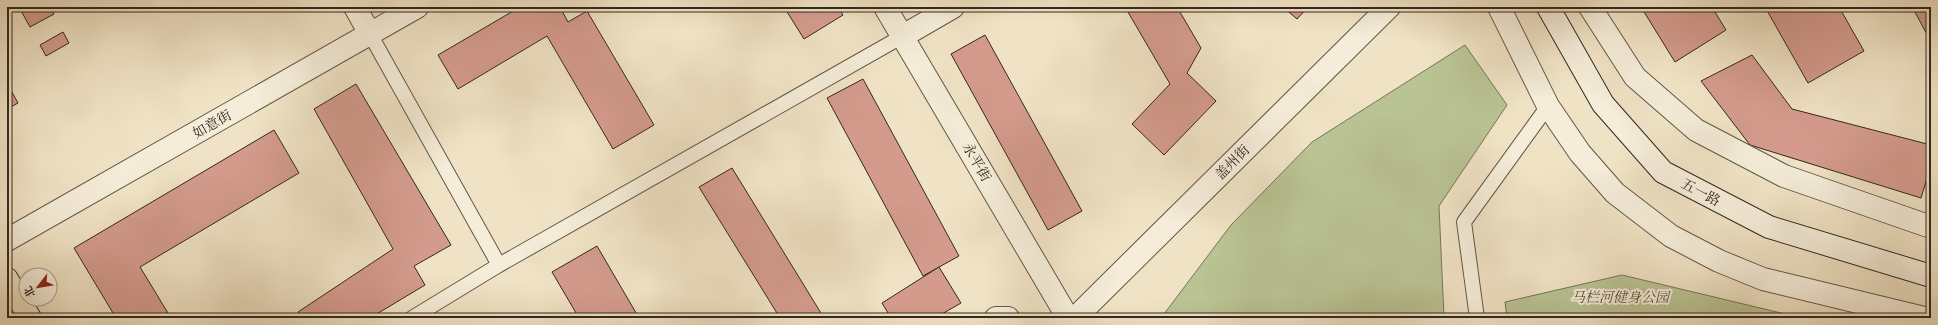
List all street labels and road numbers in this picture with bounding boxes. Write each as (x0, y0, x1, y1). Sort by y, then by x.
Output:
street label: 如意街 (189, 106, 235, 143)
street label: 永平街 (958, 139, 995, 185)
street label: 盖州街 (1211, 141, 1254, 184)
street label: 五一路 (1678, 174, 1724, 211)

